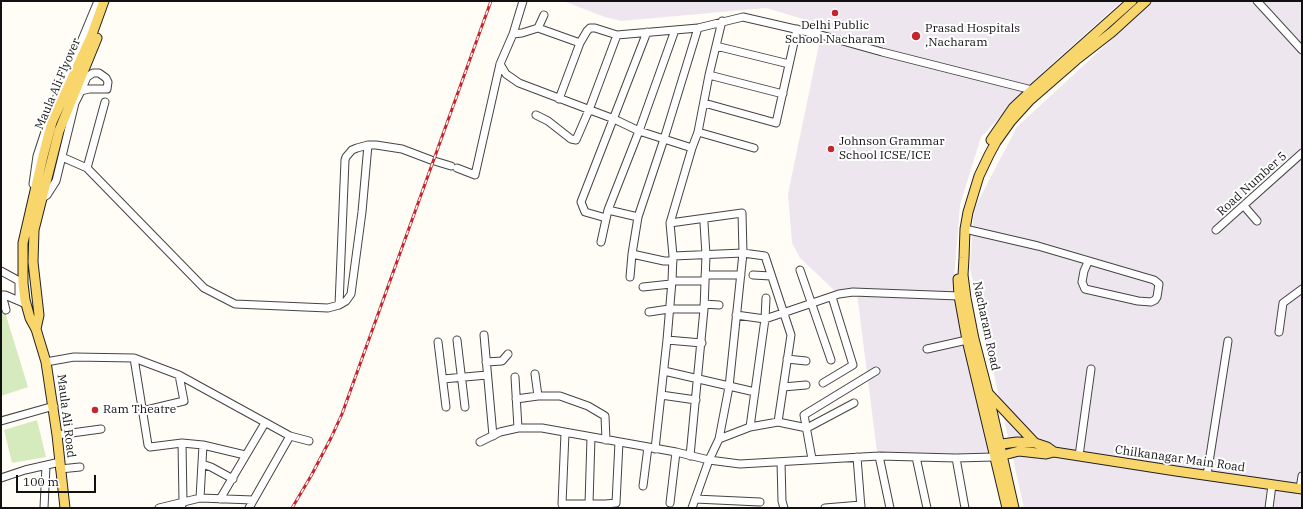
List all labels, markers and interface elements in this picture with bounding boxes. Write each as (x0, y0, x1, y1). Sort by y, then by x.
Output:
marker: Delhi Public School Nacharam (830, 8, 840, 18)
place label: Delhi Public School Nacharam (785, 19, 885, 47)
place label: Prasad Hospitals ,Nacharam (925, 22, 1020, 50)
marker: Prasad Hospitals ,Nacharam (910, 30, 922, 42)
street label: Maula Ali Flyover (32, 36, 84, 132)
place label: Johnson Grammar School ICSE/ICE (839, 135, 945, 163)
marker: Johnson Grammar School ICSE/ICE (826, 144, 836, 154)
street label: Road Number 5 (1214, 149, 1290, 219)
street label: Nacharam Road (970, 280, 1002, 372)
street label: Maula Ali Road (54, 373, 78, 459)
place label: Ram Theatre (103, 403, 176, 417)
marker: Ram Theatre (90, 405, 100, 415)
street label: Chilkanagar Main Road (1114, 443, 1246, 475)
scale bar (18, 467, 98, 493)
text: 100 m (23, 474, 59, 489)

